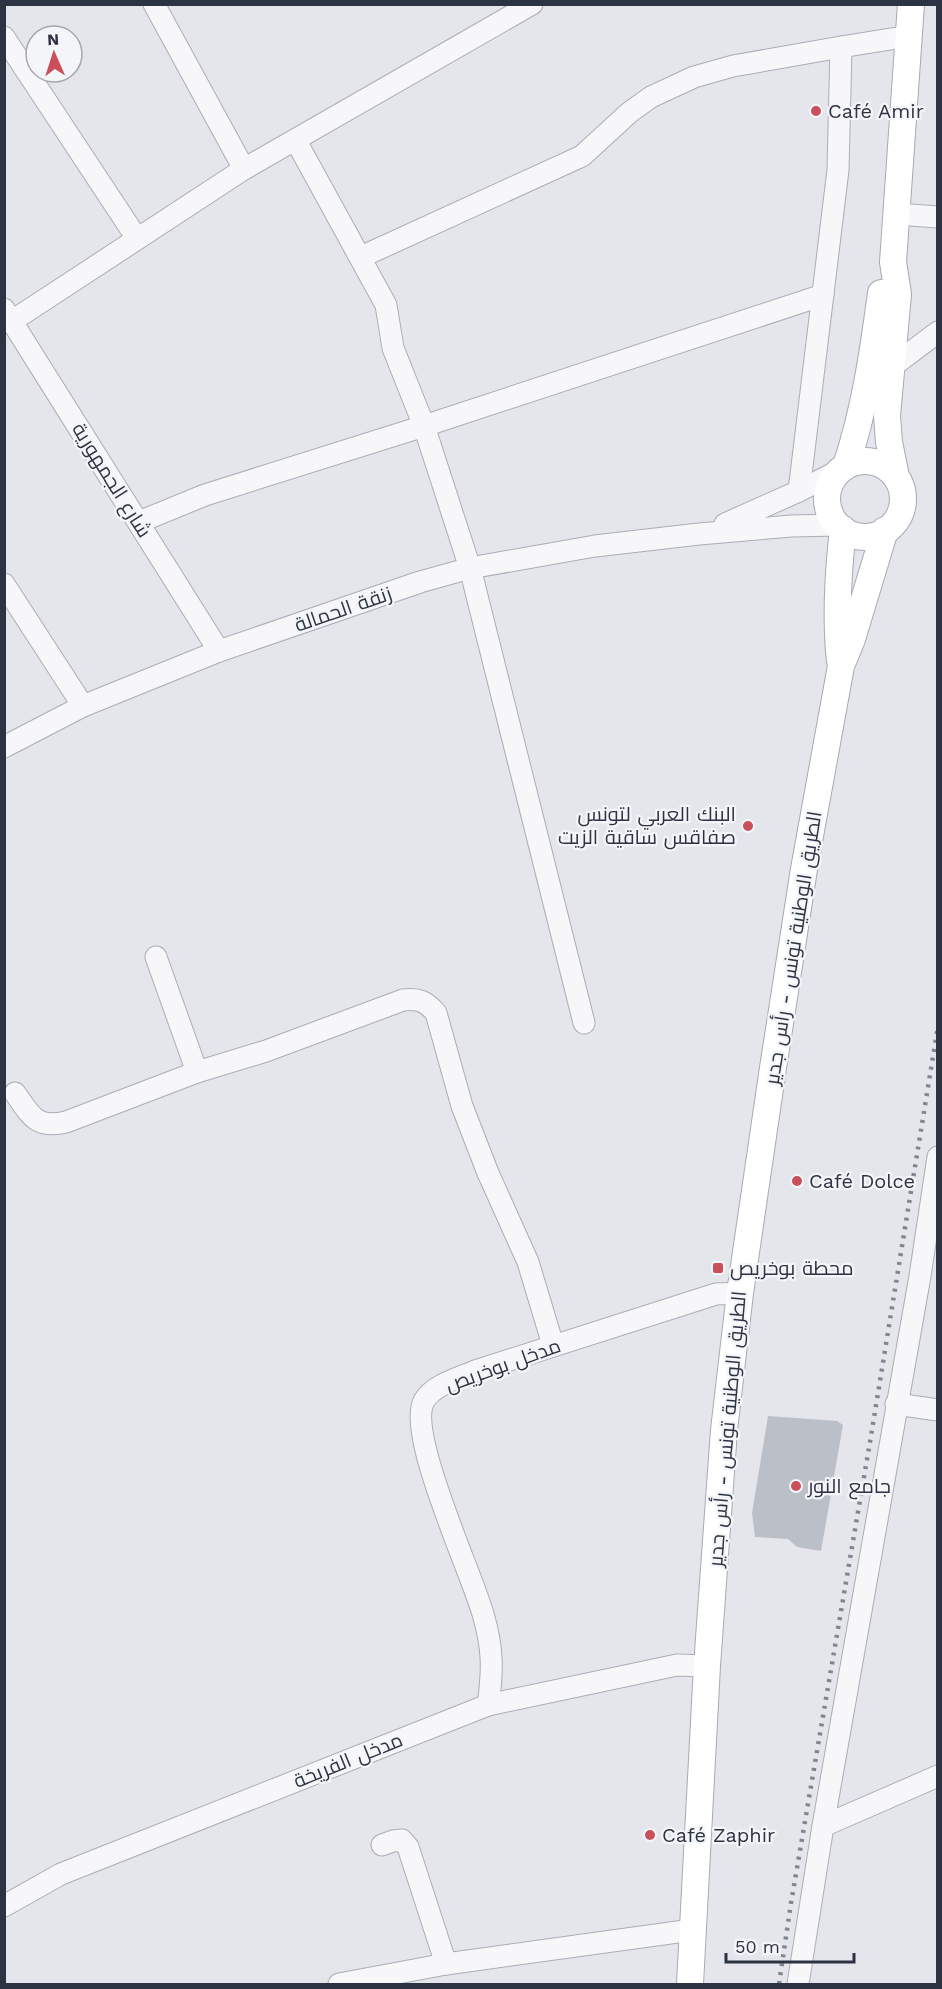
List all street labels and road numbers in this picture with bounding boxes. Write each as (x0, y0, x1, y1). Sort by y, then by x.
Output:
street label: شارع الجمهورية (66, 418, 157, 543)
street label: زنقة الحمالة (291, 581, 395, 637)
street label: الطريق الوطنية تونس - رأس جدير (759, 809, 827, 1088)
street label: الطريق الوطنية تونس - رأس جدير (703, 1290, 752, 1569)
street label: مدخل بوخريص (442, 1333, 564, 1398)
street label: مدخل الفريخة (290, 1727, 406, 1794)

